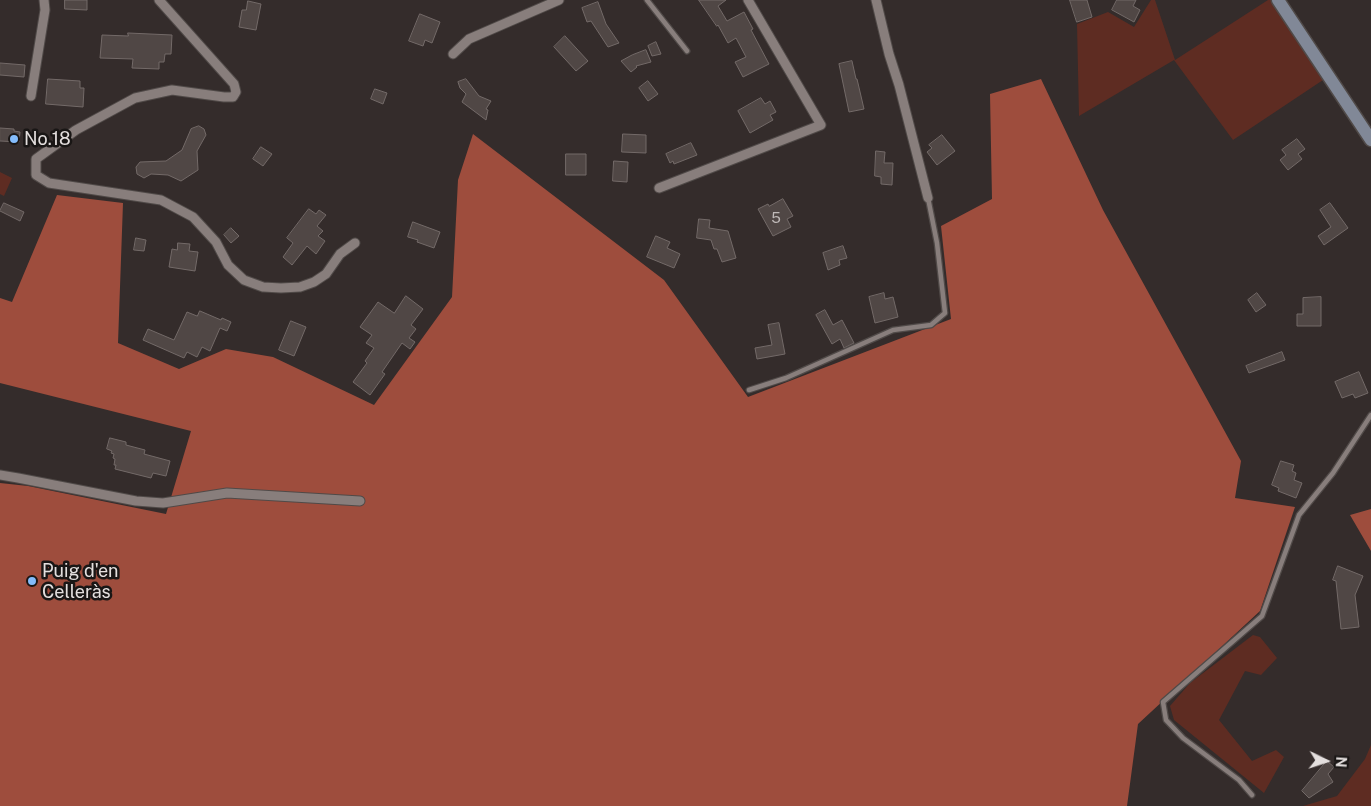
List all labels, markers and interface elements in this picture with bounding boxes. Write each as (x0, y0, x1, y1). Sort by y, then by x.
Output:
place label: No.18 (24, 128, 71, 150)
marker: No.18 (8, 133, 20, 145)
house number: 5 (771, 209, 781, 227)
place label: Puig d'en Celleràs (42, 560, 118, 602)
marker: Puig d'en Celleràs (26, 575, 38, 587)
north arrow (1301, 736, 1351, 786)
text: N (1333, 756, 1349, 768)

